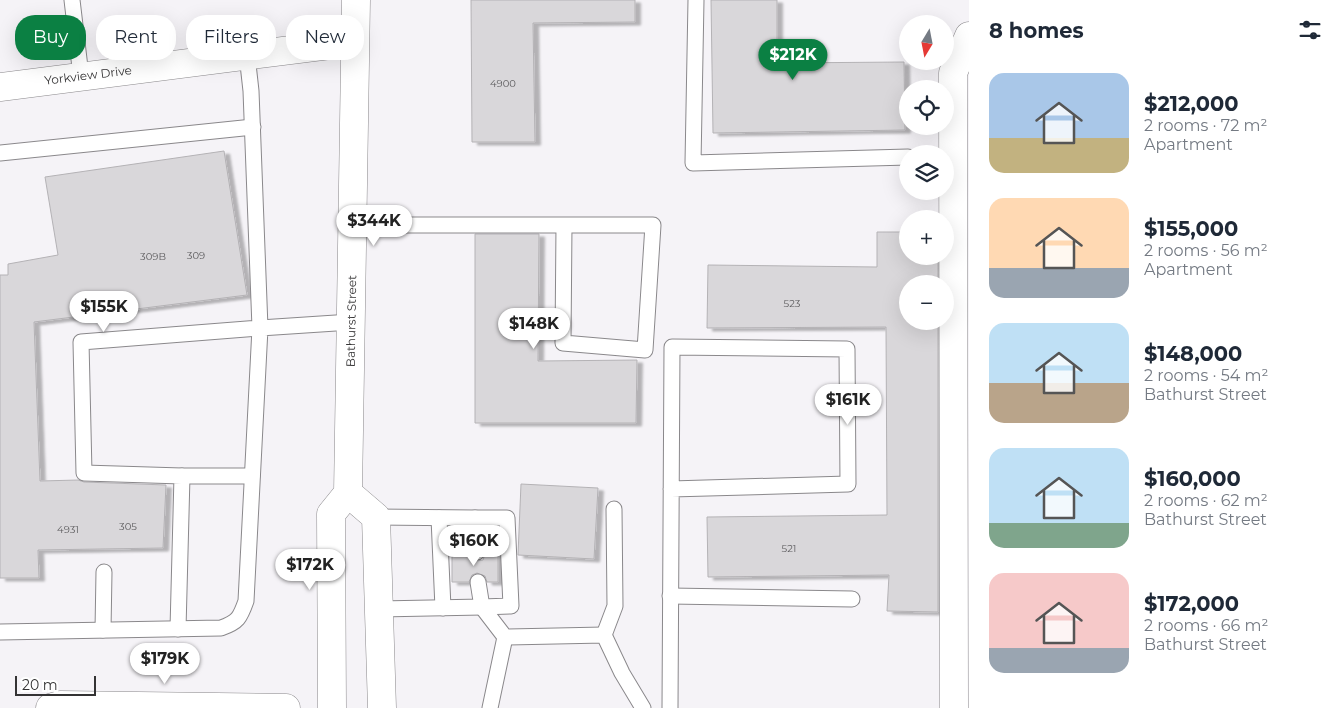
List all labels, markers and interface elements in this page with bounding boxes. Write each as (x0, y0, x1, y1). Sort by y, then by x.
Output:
chip: Buy (15, 15, 86, 60)
chip: Rent (96, 15, 176, 60)
chip: Filters (186, 15, 276, 60)
chip: New (286, 15, 364, 60)
north arrow (899, 15, 954, 70)
map controls (899, 15, 954, 330)
icon: filters (1296, 16, 1324, 44)
text: 8 homes (989, 18, 1084, 43)
pin: $212K (758, 38, 828, 81)
text: $212K (769, 45, 817, 64)
street label: Yorkview Drive (43, 62, 133, 88)
house number: 4900 (490, 77, 516, 90)
button: locate (899, 80, 954, 135)
text: $212,000 (1144, 91, 1239, 116)
icon: home (1029, 93, 1089, 153)
text: 2 rooms · 72 m² (1144, 116, 1267, 135)
text: Apartment (1144, 135, 1233, 154)
button: layers (899, 145, 954, 200)
pin: $344K (339, 204, 409, 247)
button: + (899, 210, 954, 265)
text: $344K (347, 211, 401, 230)
text: $155,000 (1144, 216, 1238, 241)
icon: home (1029, 218, 1089, 278)
text: 2 rooms · 56 m² (1144, 241, 1268, 260)
house number: 309 (187, 249, 205, 262)
house number: 309B (140, 250, 166, 263)
text: Apartment (1144, 260, 1233, 279)
street label: Bathurst Street (343, 275, 359, 367)
button: − (899, 275, 954, 330)
pin: $155K (69, 290, 139, 333)
text: $155K (80, 297, 128, 316)
house number: 523 (784, 297, 801, 310)
pin: $148K (499, 308, 569, 350)
text: $148K (509, 314, 559, 333)
text: $148,000 (1144, 341, 1242, 366)
icon: home (1029, 343, 1089, 403)
text: 2 rooms · 54 m² (1144, 366, 1268, 385)
pin: $161K (813, 384, 883, 426)
text: Bathurst Street (1144, 385, 1267, 404)
text: $161K (826, 390, 870, 409)
text: $160,000 (1144, 466, 1241, 491)
icon: home (1029, 468, 1089, 528)
text: 2 rooms · 62 m² (1144, 491, 1268, 510)
text: Bathurst Street (1144, 510, 1267, 529)
house number: 305 (119, 520, 137, 533)
house number: 4931 (57, 523, 79, 536)
pin: $160K (439, 524, 509, 567)
text: $160K (449, 531, 499, 550)
house number: 521 (782, 542, 796, 555)
pin: $172K (275, 548, 345, 591)
text: $172K (286, 555, 334, 574)
text: $172,000 (1144, 591, 1239, 616)
icon: home (1029, 593, 1089, 653)
text: 2 rooms · 66 m² (1144, 616, 1268, 635)
text: Bathurst Street (1144, 635, 1267, 654)
pin: $179K (130, 642, 200, 685)
text: $179K (141, 649, 189, 668)
scale bar (15, 673, 96, 696)
text: 20 m (22, 676, 58, 694)

